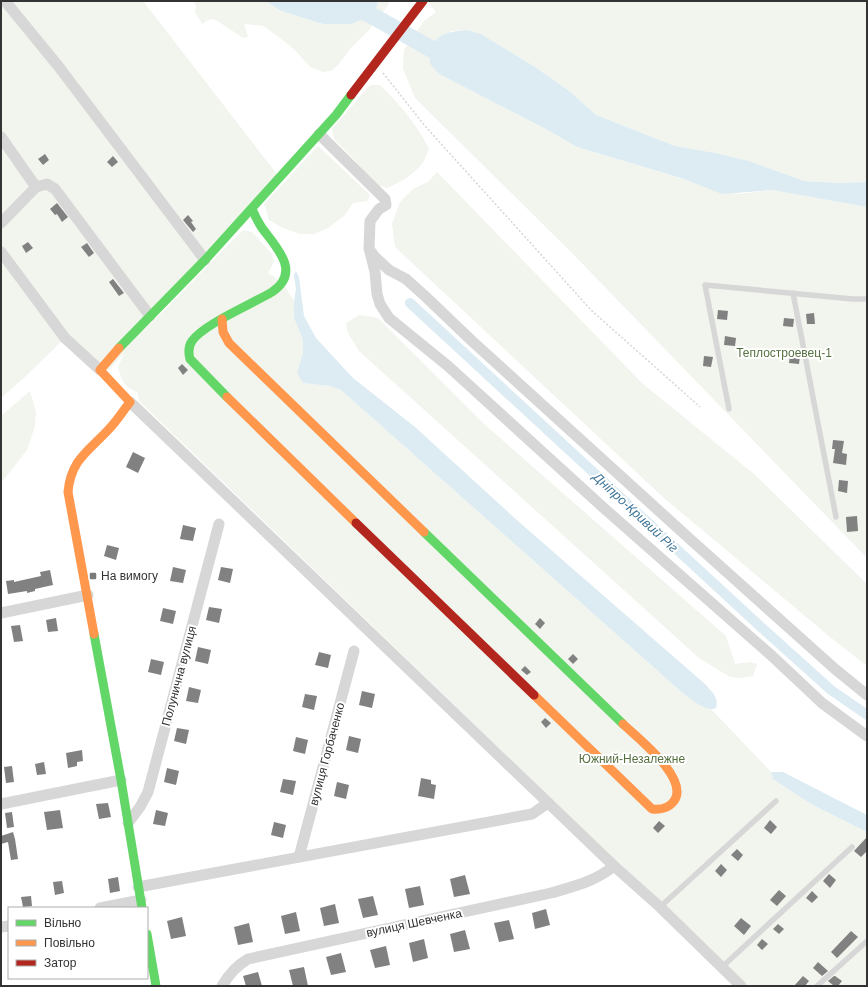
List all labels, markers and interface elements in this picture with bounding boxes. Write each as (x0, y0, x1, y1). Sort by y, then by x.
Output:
park label: Теплостроевец-1 (736, 346, 832, 360)
water label: Дніпро-Кривий Ріг (589, 468, 681, 556)
place label: На вимогу (101, 569, 158, 583)
marker: На вимогу (88, 571, 98, 581)
street label: Полунична вулиця (159, 624, 199, 728)
street label: вулиця Горбаченко (307, 701, 348, 807)
park label: Южний-Незалежне (579, 752, 685, 766)
street label: вулиця Шевченка (365, 906, 463, 940)
legend (8, 907, 148, 979)
text: Вільно (44, 916, 82, 930)
text: Повільно (44, 936, 95, 950)
text: Затор (44, 956, 77, 970)

